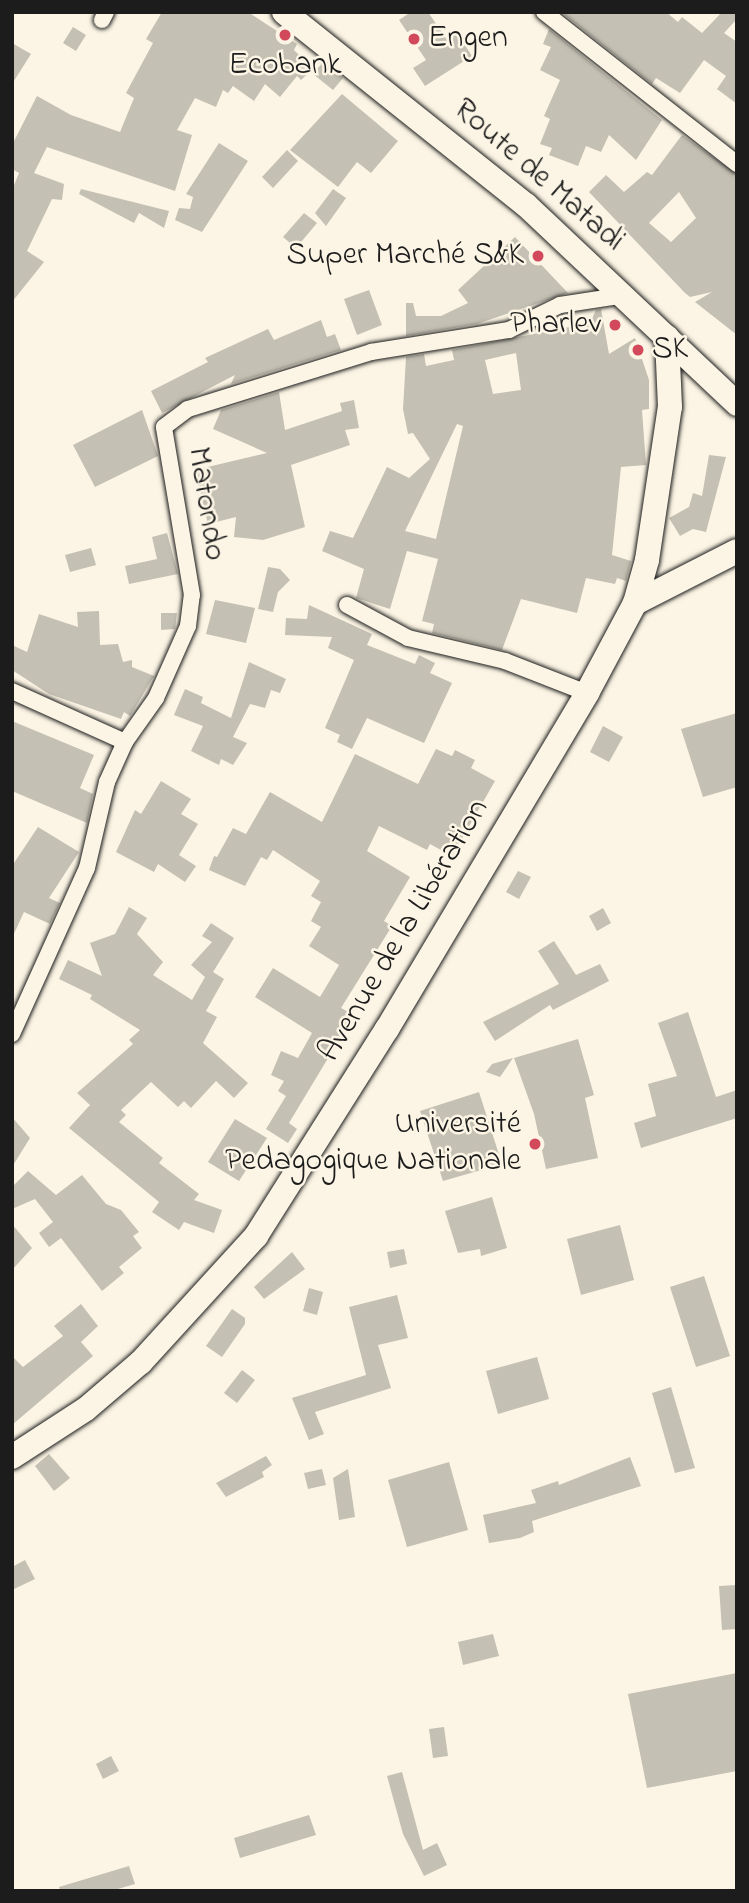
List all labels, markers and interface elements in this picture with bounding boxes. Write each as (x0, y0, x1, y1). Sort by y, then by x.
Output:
place label: Engen (428, 20, 508, 58)
marker: Ecobank (277, 27, 293, 43)
marker: Engen (406, 31, 422, 47)
place label: Ecobank (228, 47, 342, 85)
street label: Route de Matadi (444, 91, 632, 261)
place label: Super Marché S&K (287, 237, 524, 275)
marker: Super Marché S&K (530, 248, 546, 264)
place label: Pharlev (510, 306, 601, 344)
marker: Pharlev (607, 317, 623, 333)
place label: SK (652, 331, 688, 369)
marker: SK (630, 342, 646, 358)
street label: Matondo (177, 444, 233, 564)
street label: Avenue de la Libération (311, 793, 499, 1069)
place label: Université Pedagogique Nationale (225, 1107, 521, 1182)
marker: Université Pedagogique Nationale (527, 1136, 543, 1152)

